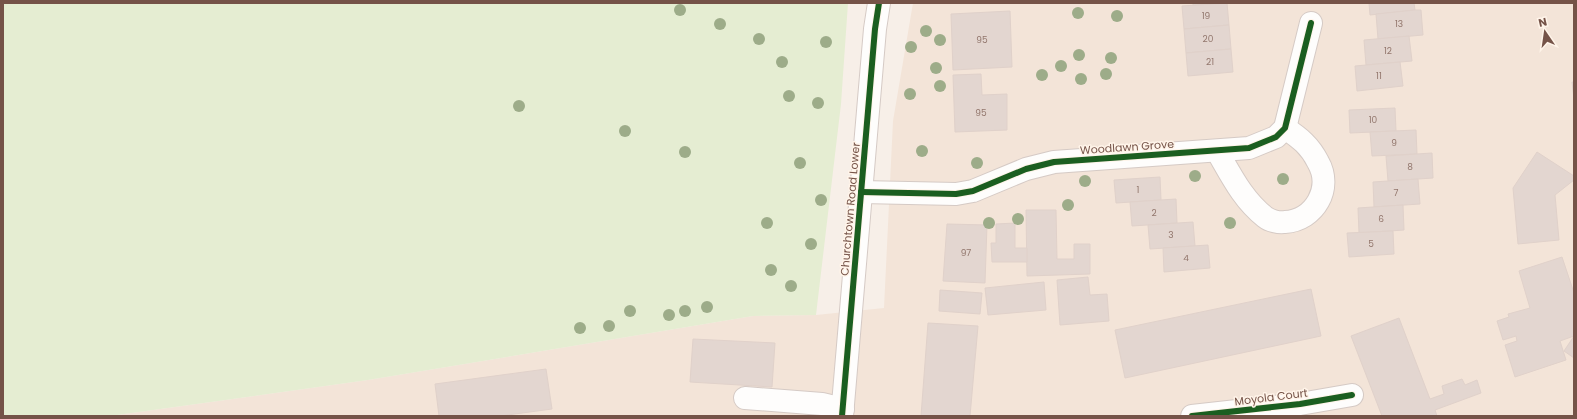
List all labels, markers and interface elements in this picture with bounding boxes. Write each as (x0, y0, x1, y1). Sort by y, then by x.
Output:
house number: 19 (1202, 10, 1211, 22)
north arrow (1525, 12, 1565, 52)
text: N (1537, 14, 1549, 31)
house number: 13 (1395, 18, 1403, 30)
house number: 20 (1203, 33, 1214, 45)
house number: 95 (976, 34, 988, 46)
house number: 12 (1384, 45, 1392, 57)
house number: 21 (1206, 56, 1214, 68)
house number: 11 (1376, 70, 1382, 82)
house number: 95 (975, 107, 987, 119)
house number: 10 (1369, 114, 1378, 126)
street label: Woodlawn Grove (1080, 136, 1175, 158)
house number: 9 (1391, 137, 1397, 149)
street label: Churchtown Road Lower (836, 142, 864, 276)
house number: 8 (1407, 161, 1413, 173)
house number: 1 (1137, 184, 1140, 196)
house number: 7 (1394, 187, 1399, 199)
house number: 2 (1151, 207, 1157, 219)
house number: 6 (1378, 213, 1384, 225)
house number: 3 (1168, 229, 1174, 241)
house number: 5 (1368, 238, 1374, 250)
house number: 97 (961, 247, 971, 259)
house number: 4 (1183, 252, 1189, 264)
street label: Moyola Court (1234, 385, 1308, 409)

